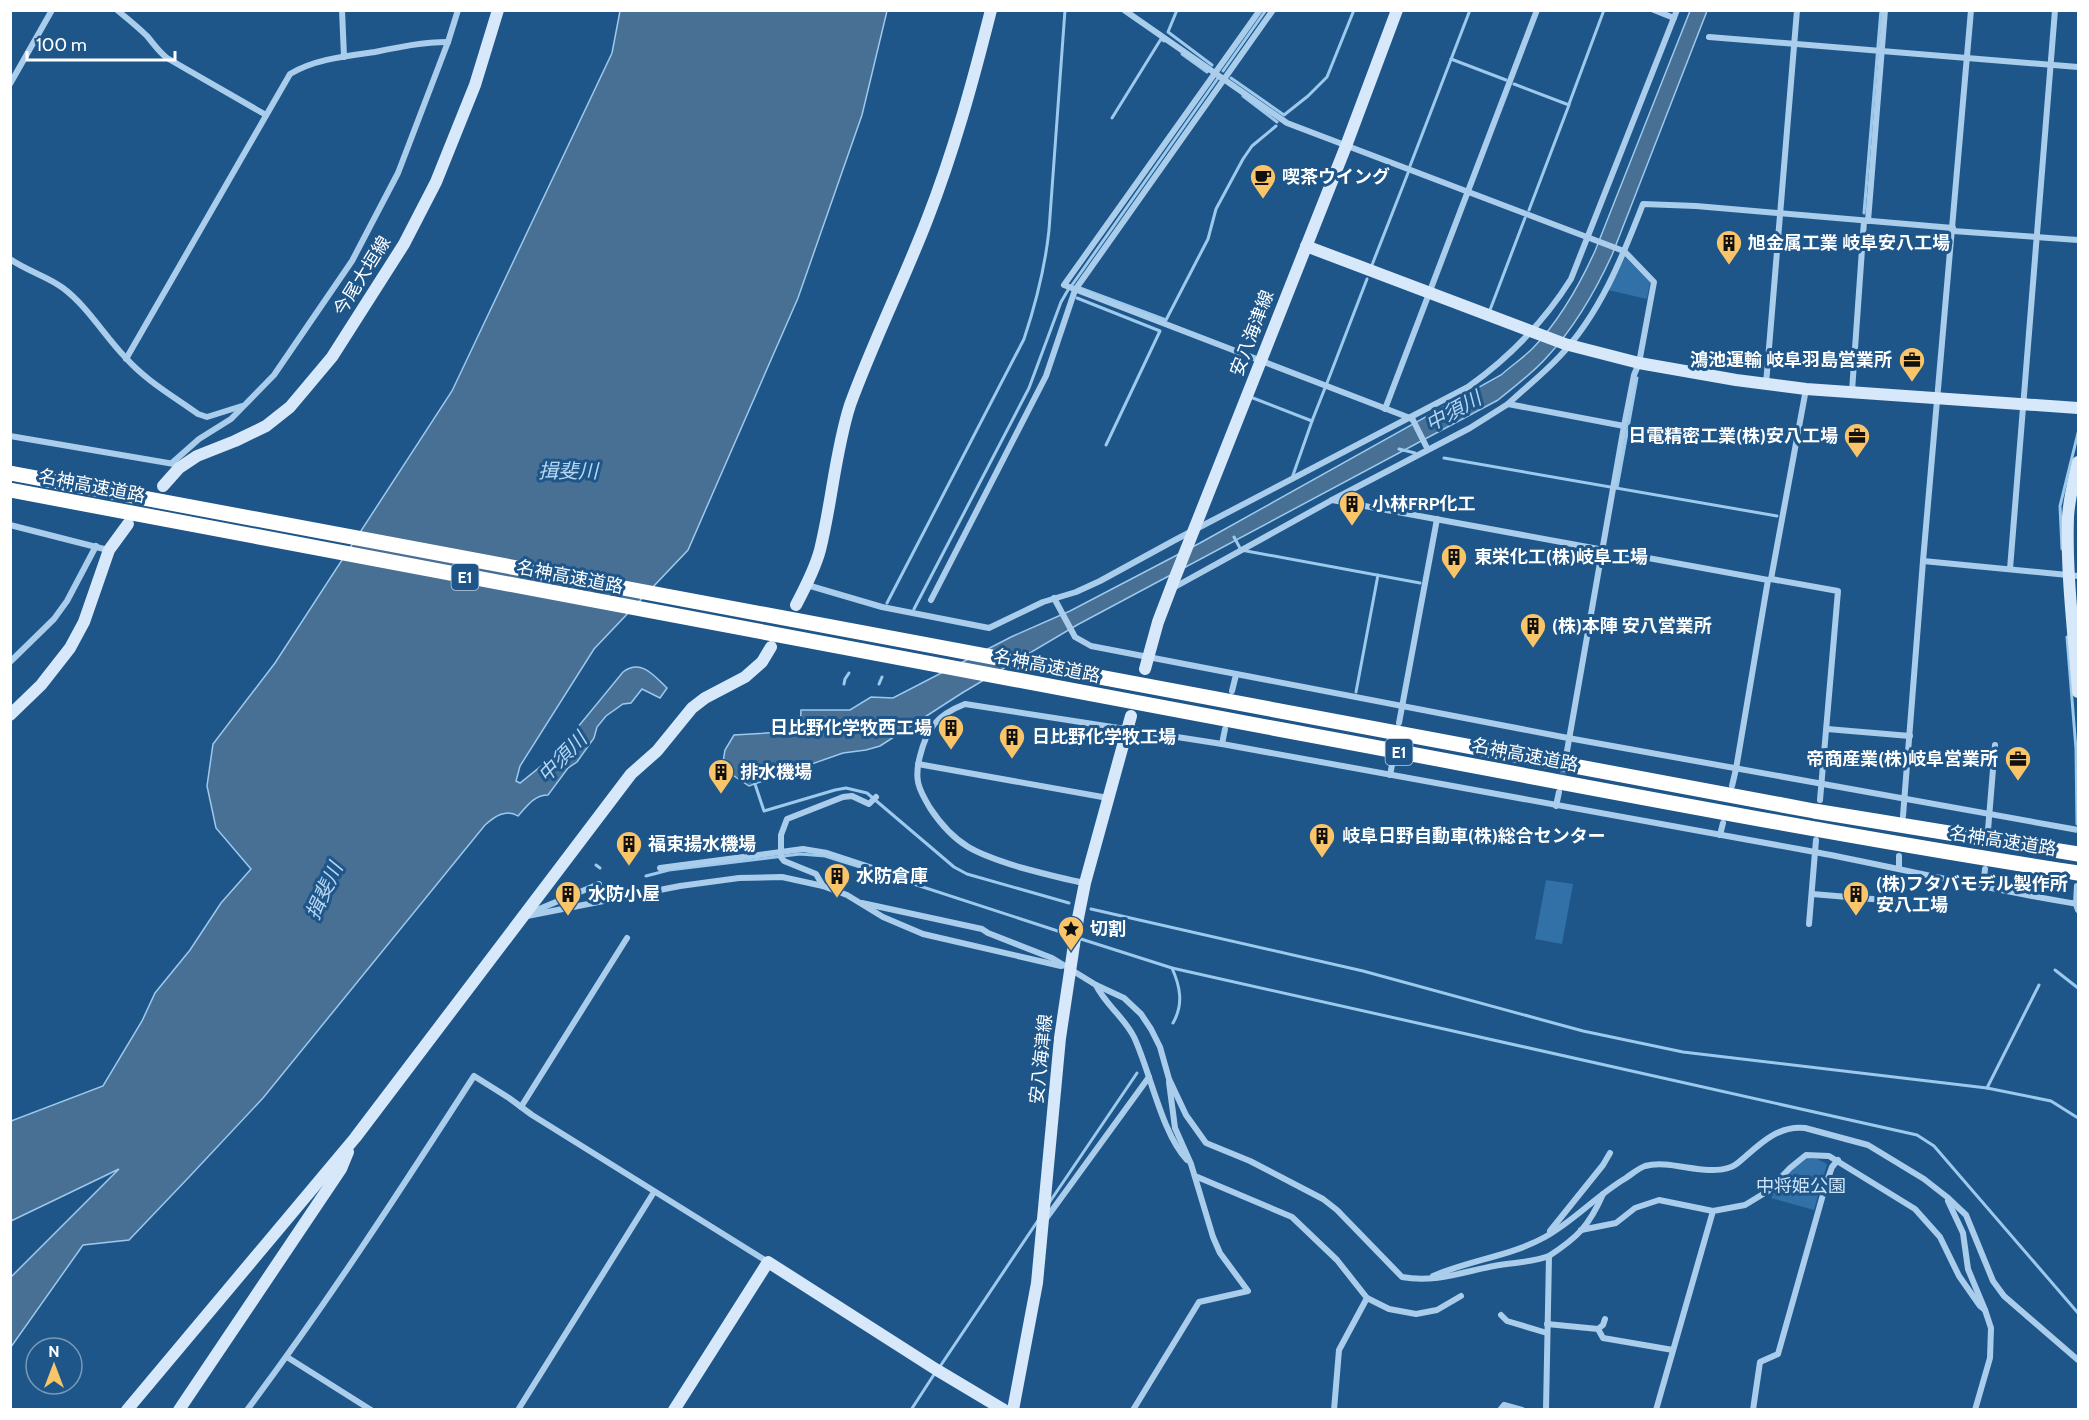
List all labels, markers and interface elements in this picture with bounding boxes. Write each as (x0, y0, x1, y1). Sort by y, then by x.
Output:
scale bar (27, 24, 176, 62)
text: 100 m (36, 34, 87, 56)
cafe icon: 喫茶ウイング (1248, 162, 1278, 200)
place label: 喫茶ウイング (1282, 166, 1390, 188)
building icon: 旭金属工業 岐阜安八工場 (1714, 228, 1744, 266)
street label: 今尾大垣線 (329, 232, 395, 320)
place label: 旭金属工業 岐阜安八工場 (1748, 232, 1950, 254)
street label: 安八海津線 (1226, 287, 1278, 379)
office icon: 鴻池運輸 岐阜羽島営業所 (1897, 345, 1927, 383)
place label: 鴻池運輸 岐阜羽島営業所 (1690, 349, 1892, 371)
water label: 中須川 (1421, 385, 1487, 436)
office icon: 日電精密工業(株)安八工場 (1842, 421, 1872, 459)
place label: 日電精密工業(株)安八工場 (1628, 425, 1838, 447)
water label: 揖斐川 (538, 459, 600, 483)
street label: 名神高速道路 (37, 465, 147, 507)
building icon: 小林FRP化工 (1337, 489, 1367, 527)
place label: 小林FRP化工 (1372, 493, 1475, 515)
building icon: 東栄化工(株)岐阜工場 (1439, 542, 1469, 580)
place label: 東栄化工(株)岐阜工場 (1474, 546, 1648, 568)
street label: 名神高速道路 (515, 556, 625, 598)
road number: E1 (452, 564, 478, 590)
building icon: (株)本陣 安八営業所 (1518, 611, 1548, 649)
place label: (株)本陣 安八営業所 (1552, 615, 1712, 637)
street label: 名神高速道路 (992, 645, 1102, 687)
building icon: 日比野化学牧西工場 (936, 713, 966, 751)
place label: 日比野化学牧西工場 (770, 717, 932, 739)
building icon: 日比野化学牧工場 (997, 722, 1027, 760)
water label: 中須川 (533, 726, 593, 787)
place label: 日比野化学牧工場 (1032, 726, 1176, 748)
street label: 名神高速道路 (1470, 734, 1580, 776)
road number: E1 (1386, 739, 1412, 765)
office icon: 帝商産業(株)岐阜営業所 (2003, 744, 2033, 782)
place label: 帝商産業(株)岐阜営業所 (1806, 748, 1998, 770)
building icon: 排水機場 (706, 757, 736, 795)
place label: 排水機場 (740, 761, 812, 783)
building icon: 岐阜日野自動車(株)総合センター (1307, 821, 1337, 859)
street label: 名神高速道路 (1948, 822, 2058, 860)
place label: 岐阜日野自動車(株)総合センター (1342, 825, 1606, 847)
building icon: 福束揚水機場 (614, 829, 644, 867)
place label: 福束揚水機場 (648, 833, 756, 855)
water label: 揖斐川 (300, 857, 348, 923)
building icon: 水防倉庫 (822, 861, 852, 899)
place label: 水防倉庫 (856, 865, 928, 887)
place label: (株)フタバモデル製作所 安八工場 (1876, 873, 2068, 916)
building icon: 水防小屋 (553, 879, 583, 917)
building icon: (株)フタバモデル製作所 安八工場 (1841, 879, 1871, 917)
place label: 水防小屋 (588, 883, 660, 905)
place icon: 切割 (1056, 914, 1086, 952)
place label: 切割 (1090, 918, 1126, 940)
street label: 安八海津線 (1025, 1013, 1057, 1105)
park label: 中将姫公園 (1756, 1175, 1846, 1197)
north arrow (24, 1336, 84, 1396)
text: N (48, 1342, 60, 1361)

